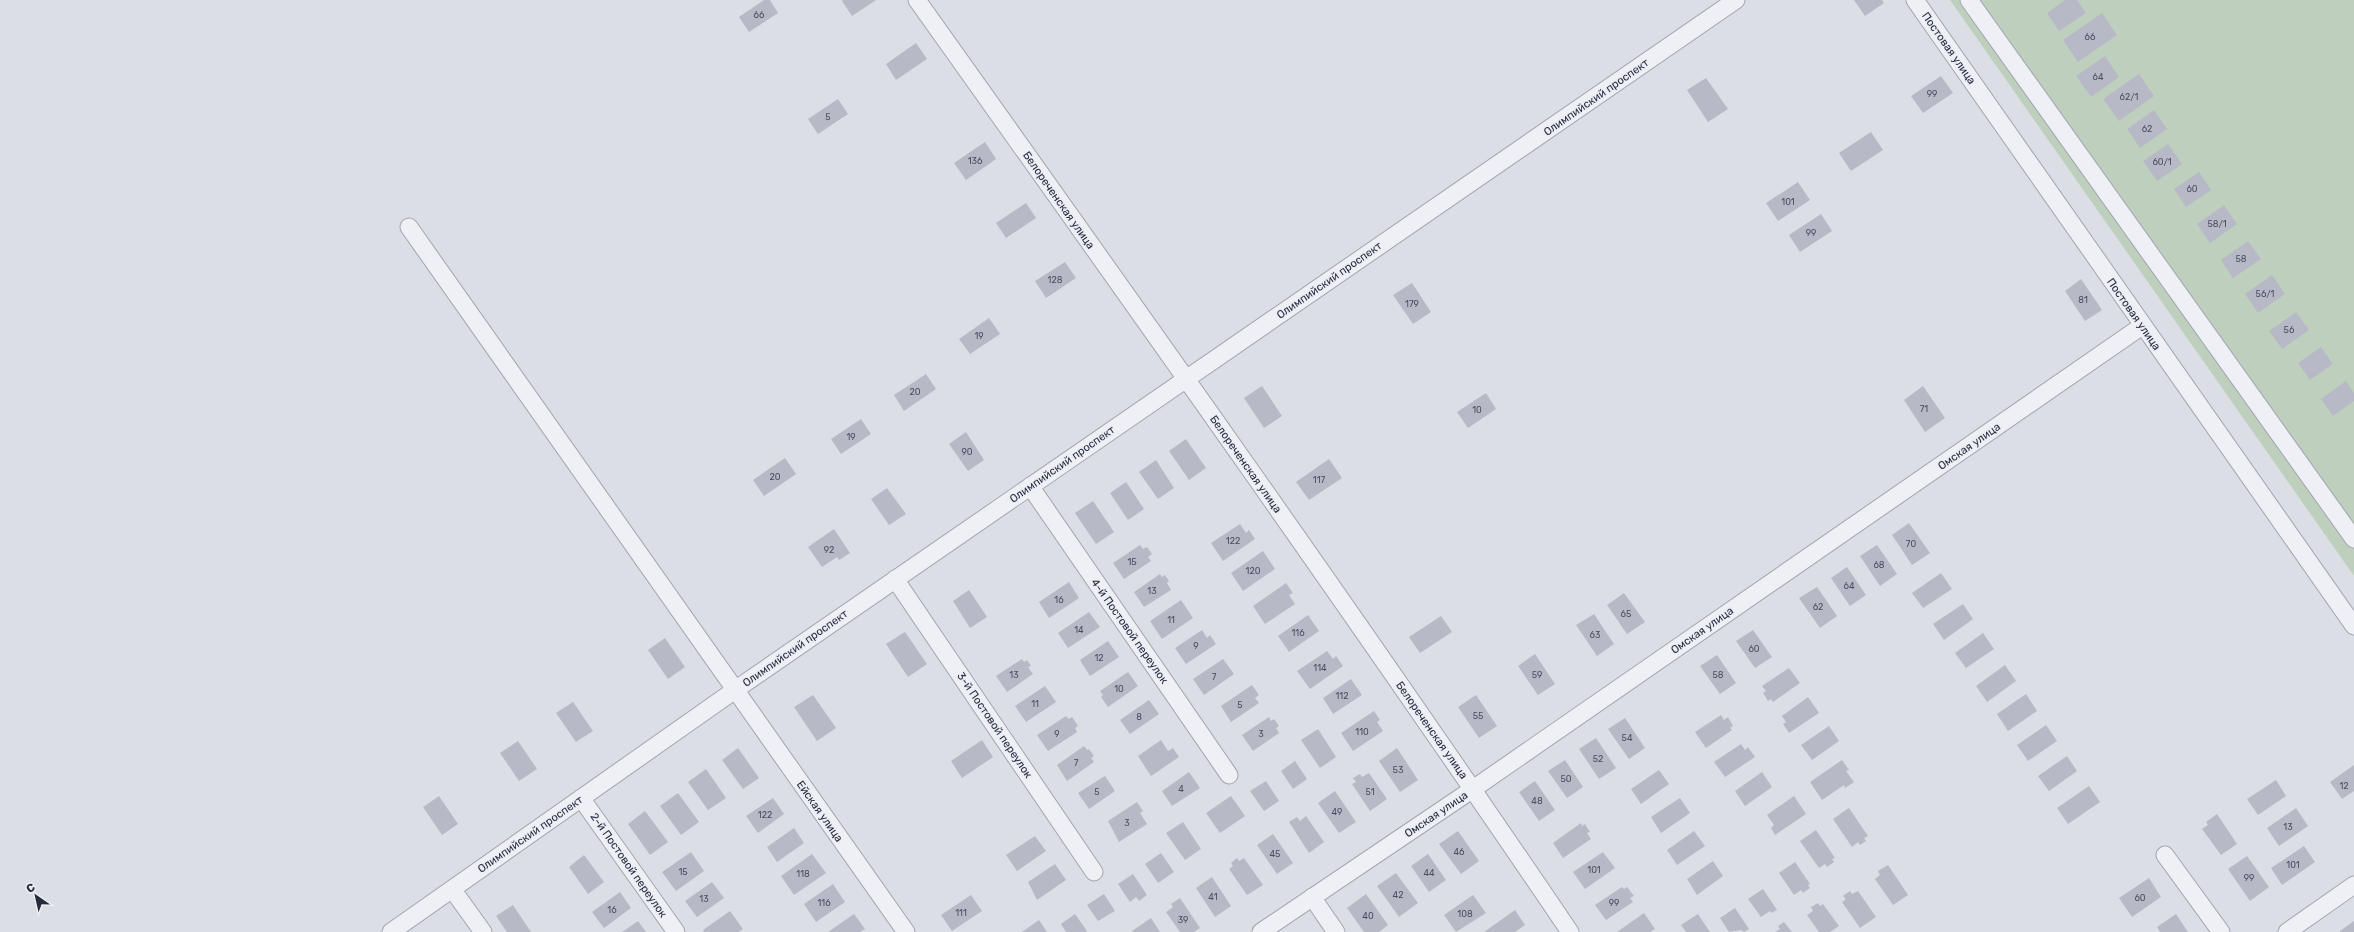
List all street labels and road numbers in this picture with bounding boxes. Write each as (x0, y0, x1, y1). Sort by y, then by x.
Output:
street label: Постовая улица (1919, 10, 1978, 87)
street label: Олимпийский проспект (1541, 56, 1652, 139)
street label: Белореченская улица (1020, 149, 1097, 251)
street label: Олимпийский проспект (1274, 239, 1385, 322)
street label: Постовая улица (2104, 276, 2163, 353)
street label: Белореченская улица (1207, 413, 1284, 515)
street label: Омская улица (1936, 420, 2003, 473)
street label: Олимпийский проспект (1007, 423, 1118, 506)
street label: 4-й Постовой переулок (1088, 576, 1171, 686)
street label: Омская улица (1669, 604, 1736, 657)
street label: Олимпийский проспект (740, 607, 851, 690)
street label: 3-й Постовой переулок (954, 670, 1035, 781)
street label: Белореченская улица (1393, 679, 1470, 781)
street label: Ейская улица (794, 778, 845, 844)
street label: Омская улица (1402, 789, 1470, 840)
street label: Олимпийский проспект (475, 793, 586, 876)
street label: 2-й Постовой переулок (588, 811, 670, 920)

